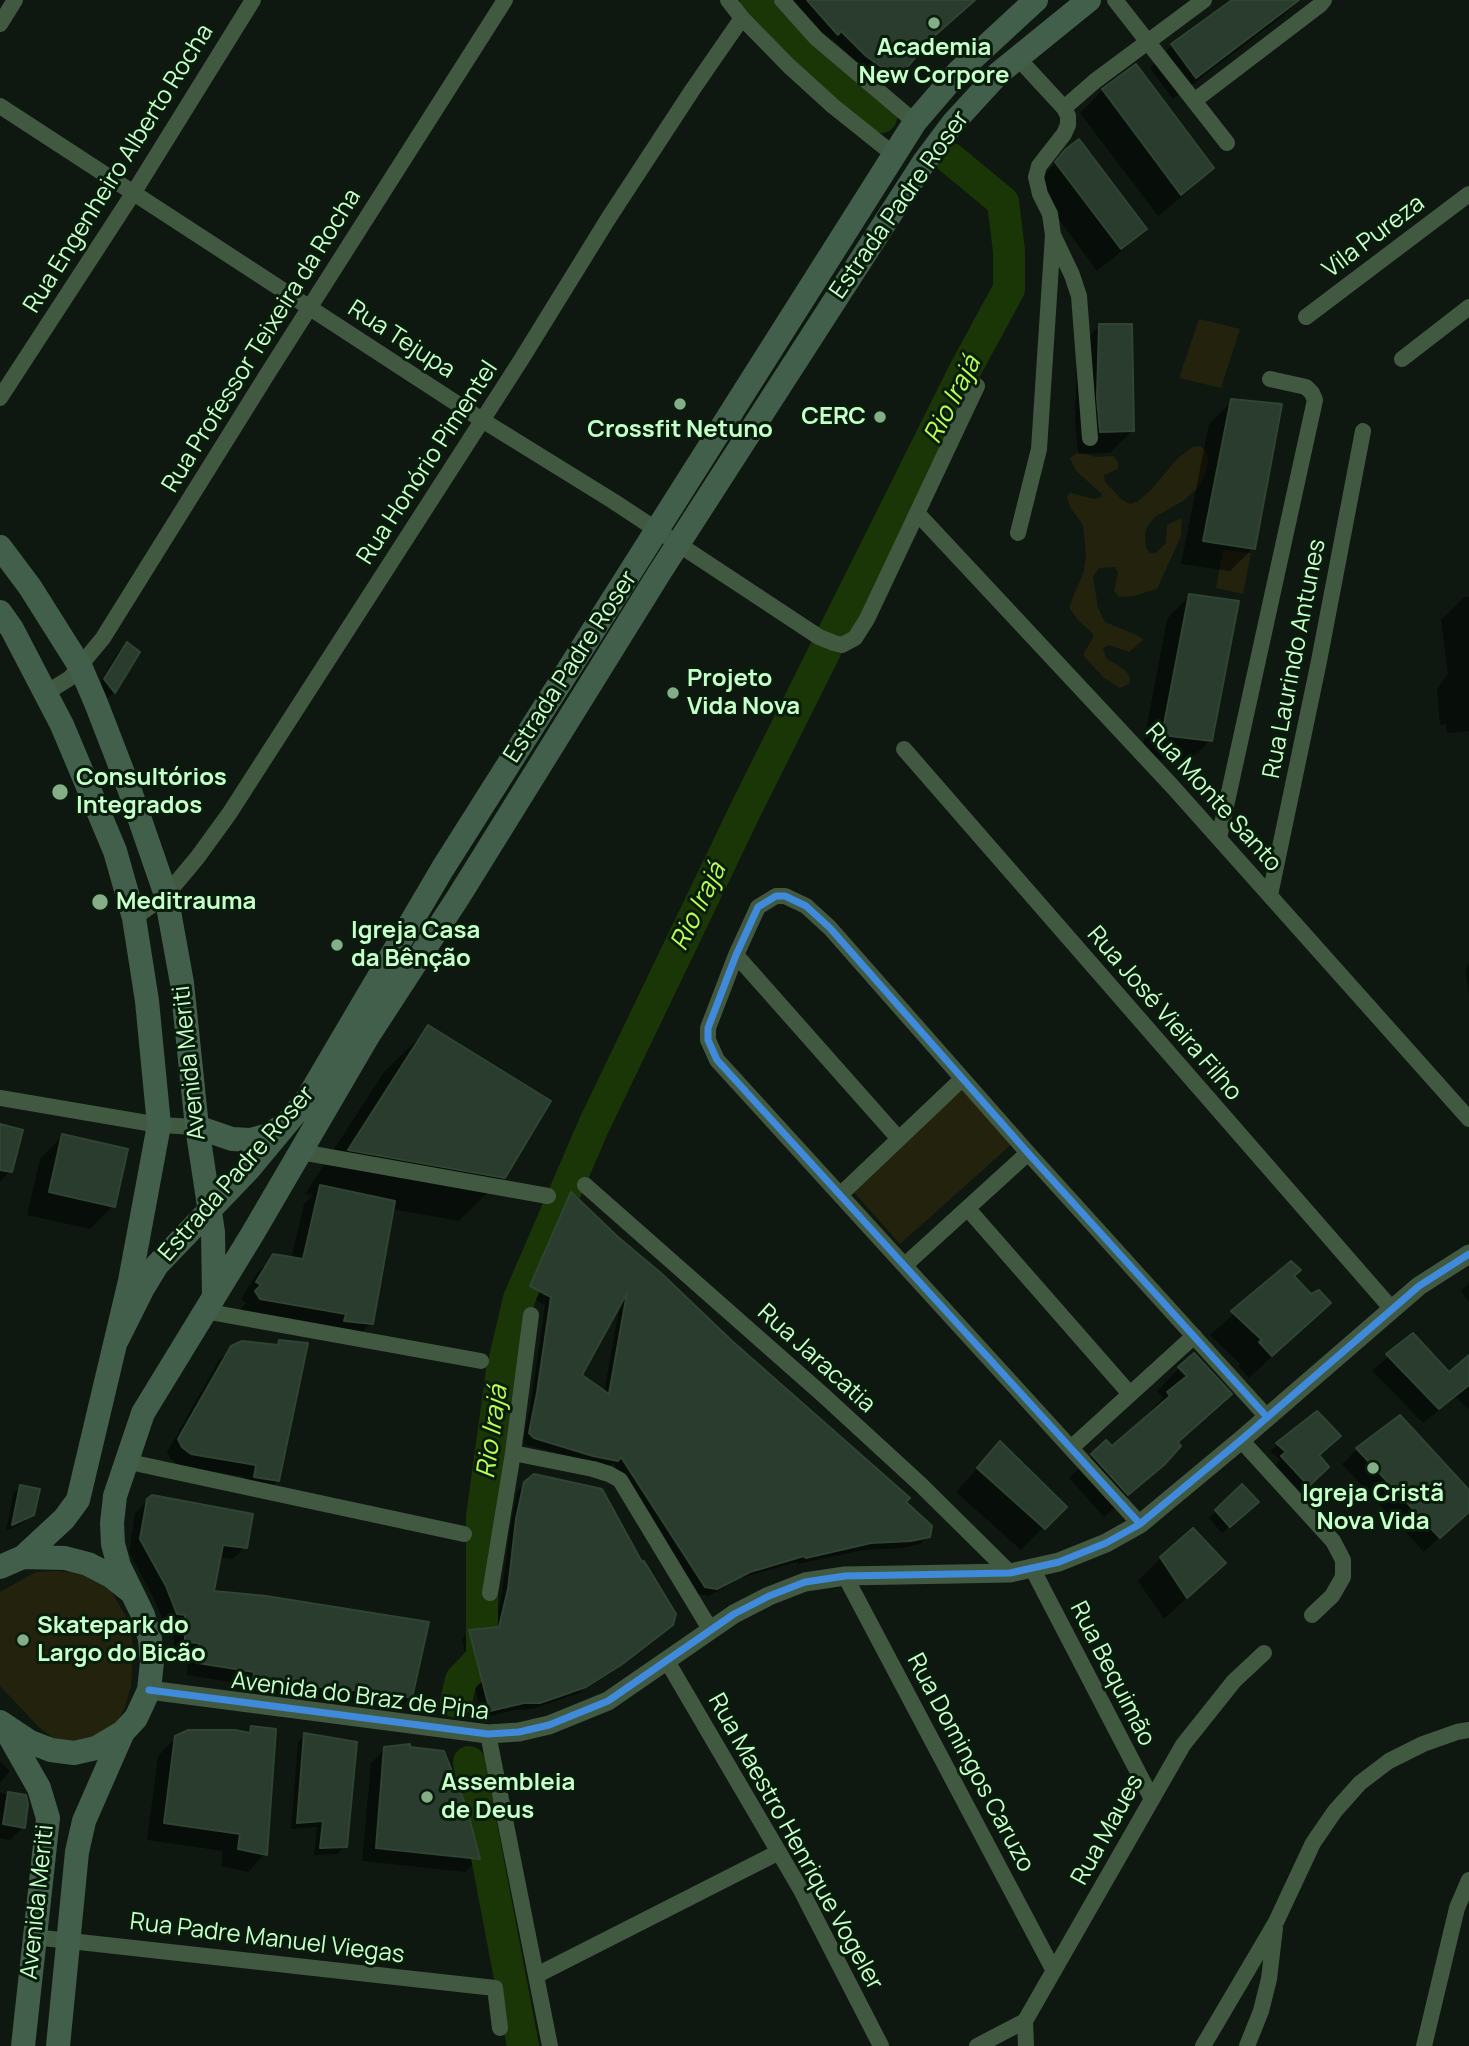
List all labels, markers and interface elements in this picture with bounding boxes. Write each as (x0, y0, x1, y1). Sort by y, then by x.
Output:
marker: Academia New Corpore (926, 15, 942, 31)
street label: Rua Engenheiro Alberto Rocha (18, 19, 220, 319)
place label: Academia New Corpore (859, 34, 1009, 90)
street label: Estrada Padre Roser (824, 105, 976, 305)
street label: Rua Professor Teixeira da Rocha (156, 184, 368, 498)
street label: Vila Pureza (1317, 189, 1431, 285)
street label: Rua Tejupa (342, 295, 460, 385)
water label: Rio Irajá (918, 351, 988, 449)
street label: Rua Honório Pimentel (351, 356, 505, 570)
marker: Crossfit Netuno (672, 396, 688, 412)
place label: CERC (801, 403, 866, 431)
marker: CERC (872, 409, 888, 425)
place label: Crossfit Netuno (587, 416, 773, 444)
street label: Rua Laurindo Antunes (1258, 537, 1332, 781)
street label: Estrada Padre Roser (498, 566, 644, 768)
place label: Projeto Vida Nova (687, 665, 800, 721)
marker: Projeto Vida Nova (665, 685, 681, 701)
street label: Rua Monte Santo (1139, 718, 1287, 878)
place label: Consultórios Integrados (76, 764, 227, 820)
marker: Consultórios Integrados (50, 782, 70, 802)
water label: Rio Irajá (665, 858, 733, 956)
place label: Meditrauma (116, 888, 256, 916)
marker: Meditrauma (90, 892, 110, 912)
place label: Igreja Casa da Bênção (351, 917, 480, 973)
street label: Rua José Vieira Filho (1080, 921, 1248, 1107)
marker: Igreja Casa da Bênção (329, 937, 345, 953)
street label: Avenida Meriti (168, 984, 212, 1142)
street label: Estrada Padre Roser (153, 1080, 321, 1268)
street label: Rua Jaracatia (751, 1299, 881, 1419)
water label: Rio Irajá (471, 1384, 515, 1480)
marker: Igreja Cristã Nova Vida (1365, 1460, 1381, 1476)
place label: Igreja Cristã Nova Vida (1302, 1480, 1444, 1536)
street label: Rua Bequimão (1063, 1597, 1161, 1751)
place label: Skatepark do Largo do Bicão (37, 1612, 206, 1668)
marker: Skatepark do Largo do Bicão (15, 1632, 31, 1648)
street label: Rua Domingos Caruzo (900, 1649, 1040, 1877)
street label: Avenida do Braz de Pina (229, 1667, 491, 1727)
street label: Rua Maestro Henrique Vogeler (701, 1689, 889, 1995)
place label: Assembleia de Deus (441, 1769, 575, 1825)
street label: Rua Maues (1066, 1770, 1150, 1890)
marker: Assembleia de Deus (419, 1789, 435, 1805)
street label: Avenida Meriti (16, 1823, 60, 1981)
street label: Rua Padre Manuel Viegas (128, 1908, 406, 1970)

